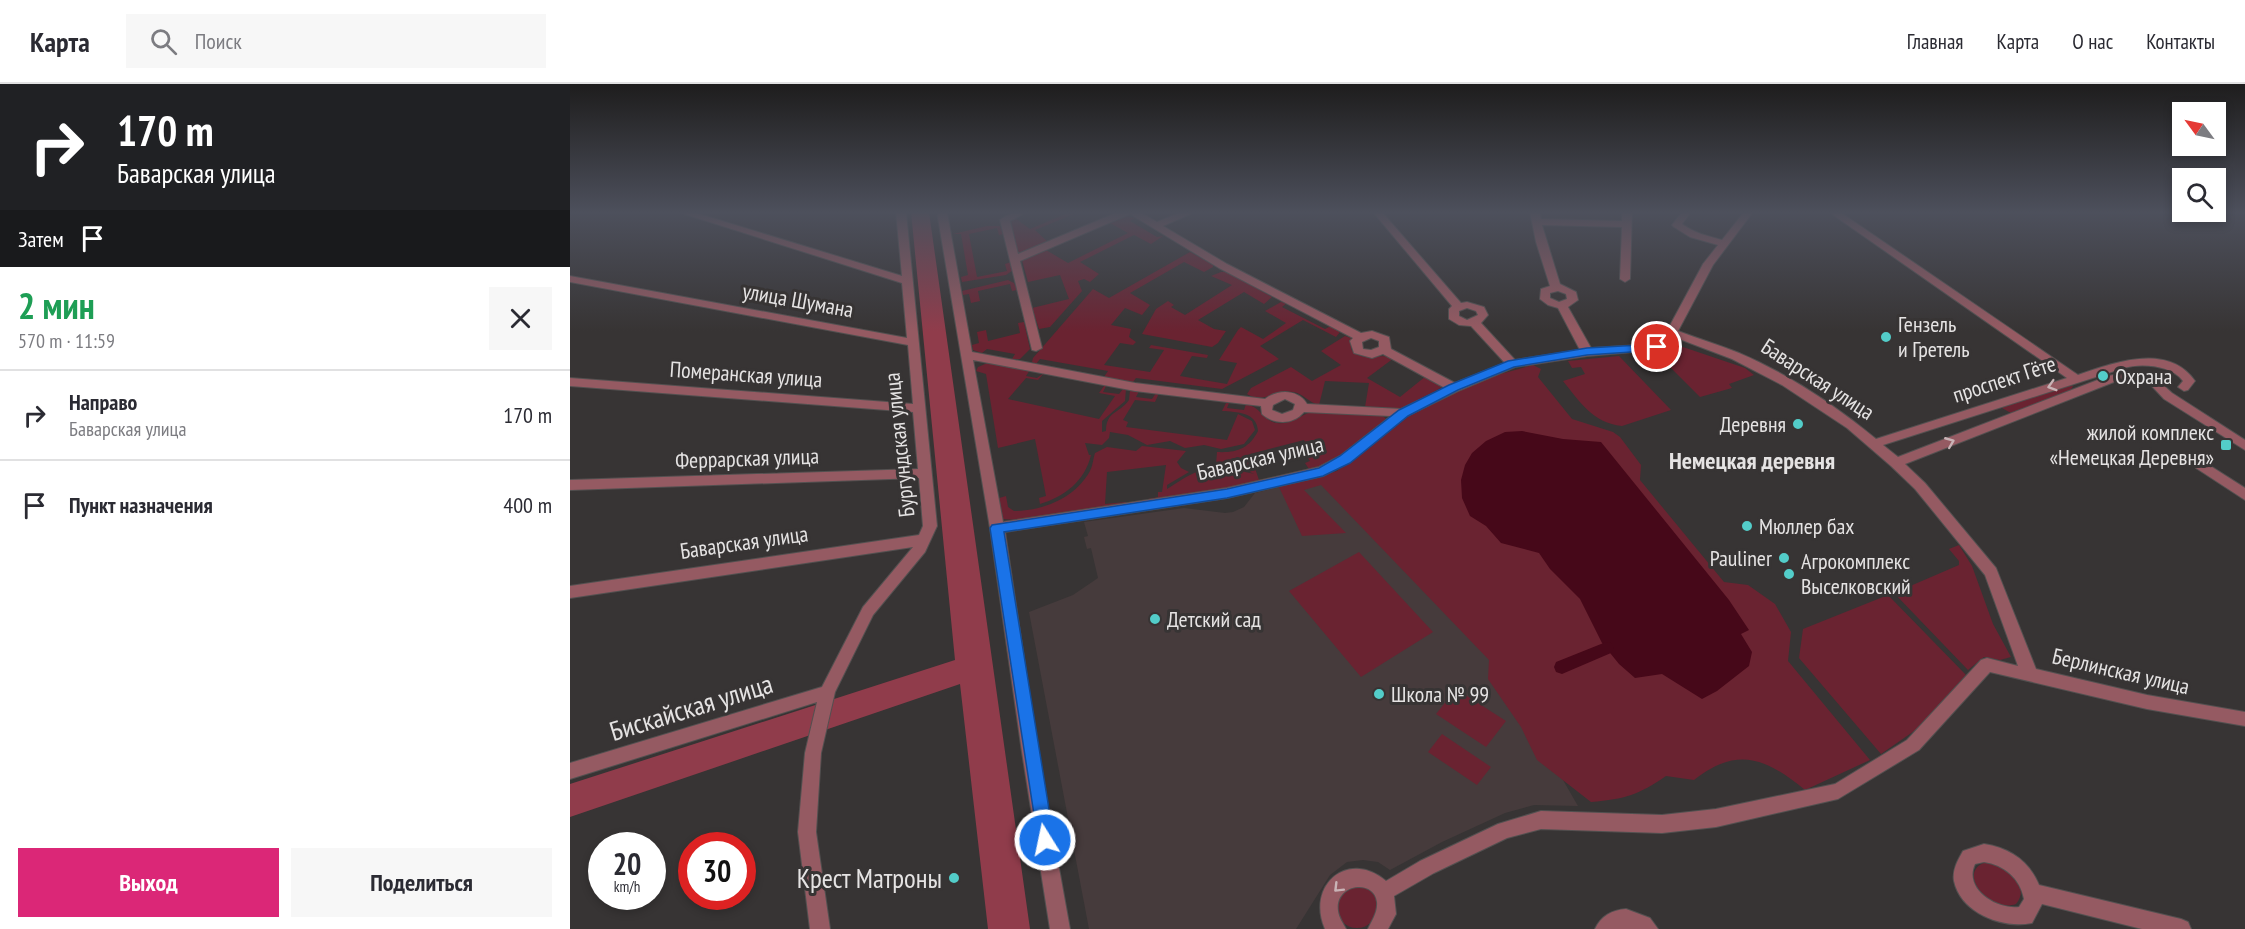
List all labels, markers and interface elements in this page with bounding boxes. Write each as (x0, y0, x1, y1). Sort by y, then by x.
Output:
search box (126, 14, 546, 68)
text: Карта (30, 23, 90, 60)
icon: search (147, 25, 180, 58)
text: Поиск (195, 27, 242, 55)
text: Главная (1907, 28, 1963, 55)
text: Карта (1996, 28, 2039, 55)
text: О нас (2072, 28, 2113, 55)
text: Контакты (2146, 28, 2215, 55)
north arrow (2172, 102, 2226, 156)
map controls (2172, 102, 2226, 222)
text: 170 m (117, 103, 214, 158)
icon: right (18, 108, 96, 186)
text: Баварская улица (117, 156, 276, 190)
button: search (2172, 168, 2226, 222)
icon: arrive (76, 222, 109, 255)
text: Затем (18, 225, 64, 253)
street label: улица Шумана (740, 276, 856, 324)
text: 2 мин (18, 282, 95, 329)
button: close (489, 287, 552, 350)
place label: Гензель и Гретель (1898, 310, 1970, 363)
pin (1631, 321, 1682, 372)
text: 570 m · 11:59 (18, 328, 115, 354)
icon: arrive (1640, 330, 1673, 363)
marker: Гензель и Гретель (1879, 330, 1893, 344)
street label: Баварская улица (1756, 332, 1880, 426)
street label: проспект Гёте (1949, 349, 2059, 409)
street label: Померанская улица (669, 355, 823, 393)
place label: Охрана (2115, 362, 2172, 390)
marker: Охрана (2096, 369, 2110, 383)
street label: Бургундская улица (878, 371, 920, 519)
one-way arrow (2047, 379, 2058, 391)
text: Направо (69, 388, 137, 416)
icon: right (18, 399, 51, 432)
text: 170 m (503, 401, 552, 429)
place label: Деревня (1720, 410, 1786, 438)
text: Баварская улица (69, 416, 186, 442)
marker: Деревня (1791, 417, 1805, 431)
place label: жилой комплекс «Немецкая Деревня» (2050, 418, 2214, 471)
street label: Баварская улица (1194, 430, 1326, 486)
one-way arrow (1944, 437, 1955, 449)
marker: жилой комплекс «Немецкая Деревня» (2219, 438, 2233, 452)
street label: Феррарская улица (675, 441, 819, 475)
district label: Немецкая деревня (1669, 445, 1835, 476)
icon: arrive (18, 489, 51, 522)
text: Пункт назначения (69, 491, 213, 519)
text: 400 m (503, 491, 552, 519)
place label: Мюллер бах (1759, 512, 1854, 540)
street label: Баварская улица (678, 519, 810, 565)
marker: Мюллер бах (1740, 519, 1754, 533)
place label: Pauliner (1710, 544, 1772, 572)
place label: Агрокомплекс Выселковский (1801, 547, 1911, 600)
marker: Pauliner (1777, 551, 1791, 565)
marker: Агрокомплекс Выселковский (1782, 567, 1796, 581)
place label: Детский сад (1167, 605, 1261, 633)
marker: Детский сад (1148, 612, 1162, 626)
street label: Берлинская улица (2050, 642, 2192, 700)
street label: Бискайская улица (605, 666, 777, 748)
place label: Школа № 99 (1391, 680, 1489, 708)
marker: Школа № 99 (1372, 687, 1386, 701)
position arrow (1013, 808, 1077, 872)
speed limit sign: 30 (678, 832, 756, 910)
text: 20 (613, 844, 641, 883)
button: Выход (18, 848, 279, 917)
button: Поделиться (291, 848, 552, 917)
place label: Крест Матроны (797, 861, 942, 895)
marker: Крест Матроны (947, 871, 961, 885)
text: km/h (614, 877, 640, 896)
one-way arrow (1334, 881, 1345, 891)

